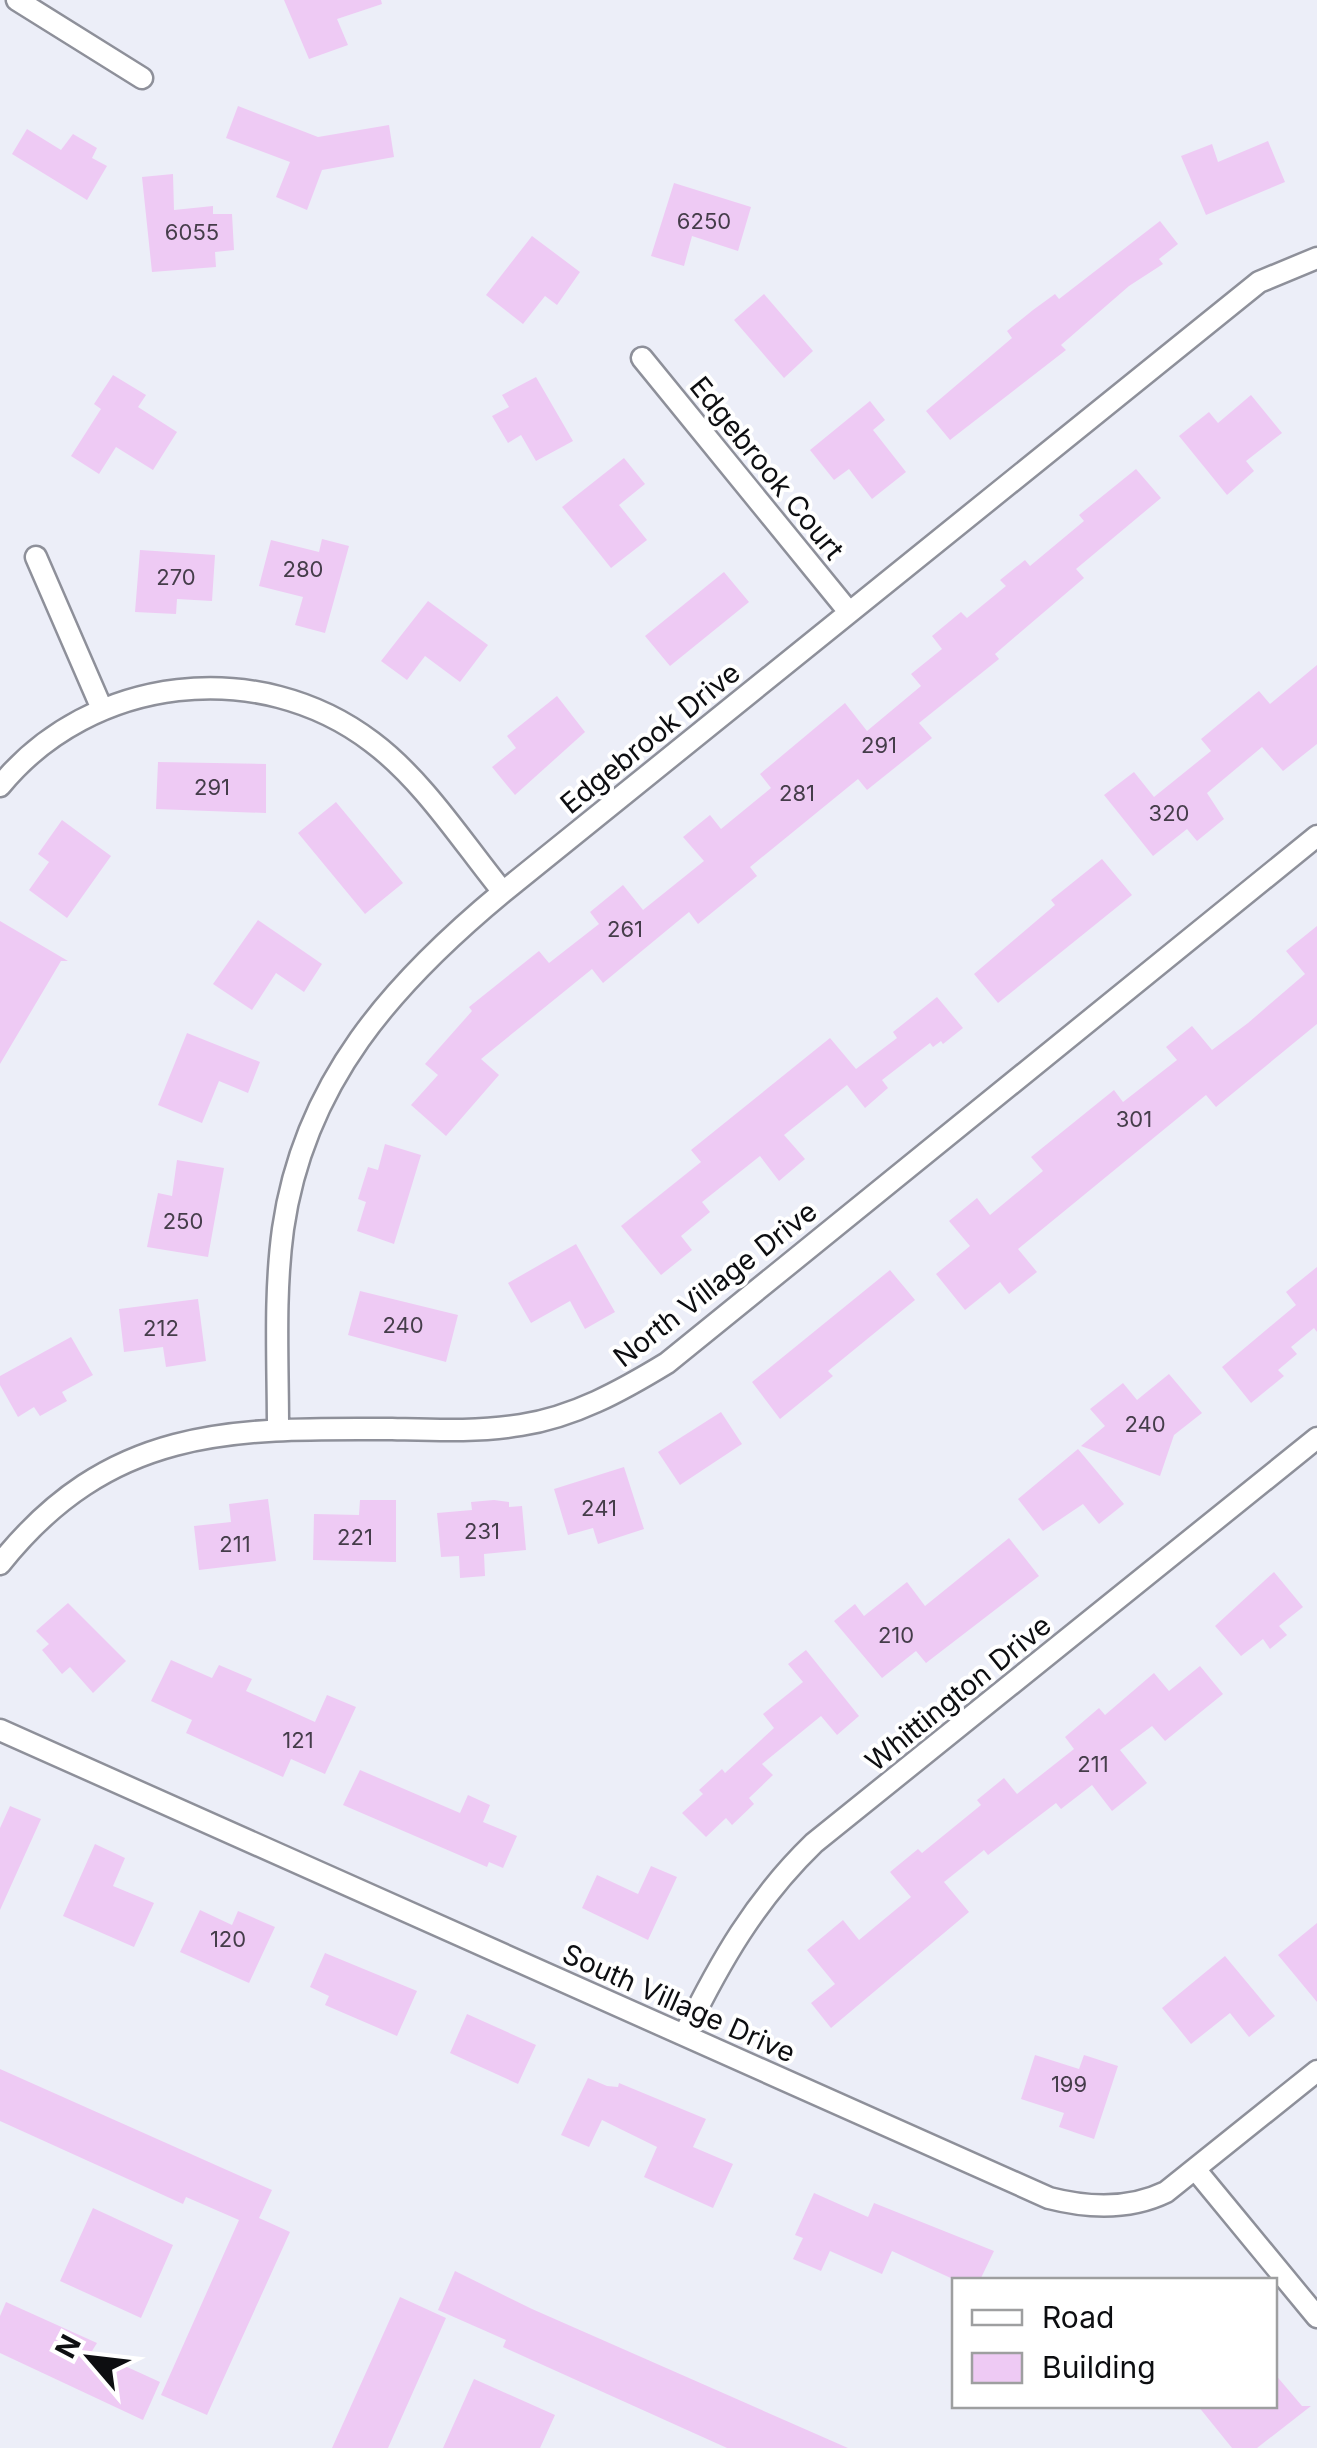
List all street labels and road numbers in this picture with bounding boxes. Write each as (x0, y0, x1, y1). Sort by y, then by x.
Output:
street label: Edgebrook Court (683, 370, 851, 566)
street label: Edgebrook Drive (553, 655, 747, 821)
street label: North Village Drive (607, 1194, 823, 1374)
street label: Whittington Drive (858, 1608, 1058, 1778)
street label: South Village Drive (557, 1936, 801, 2070)

